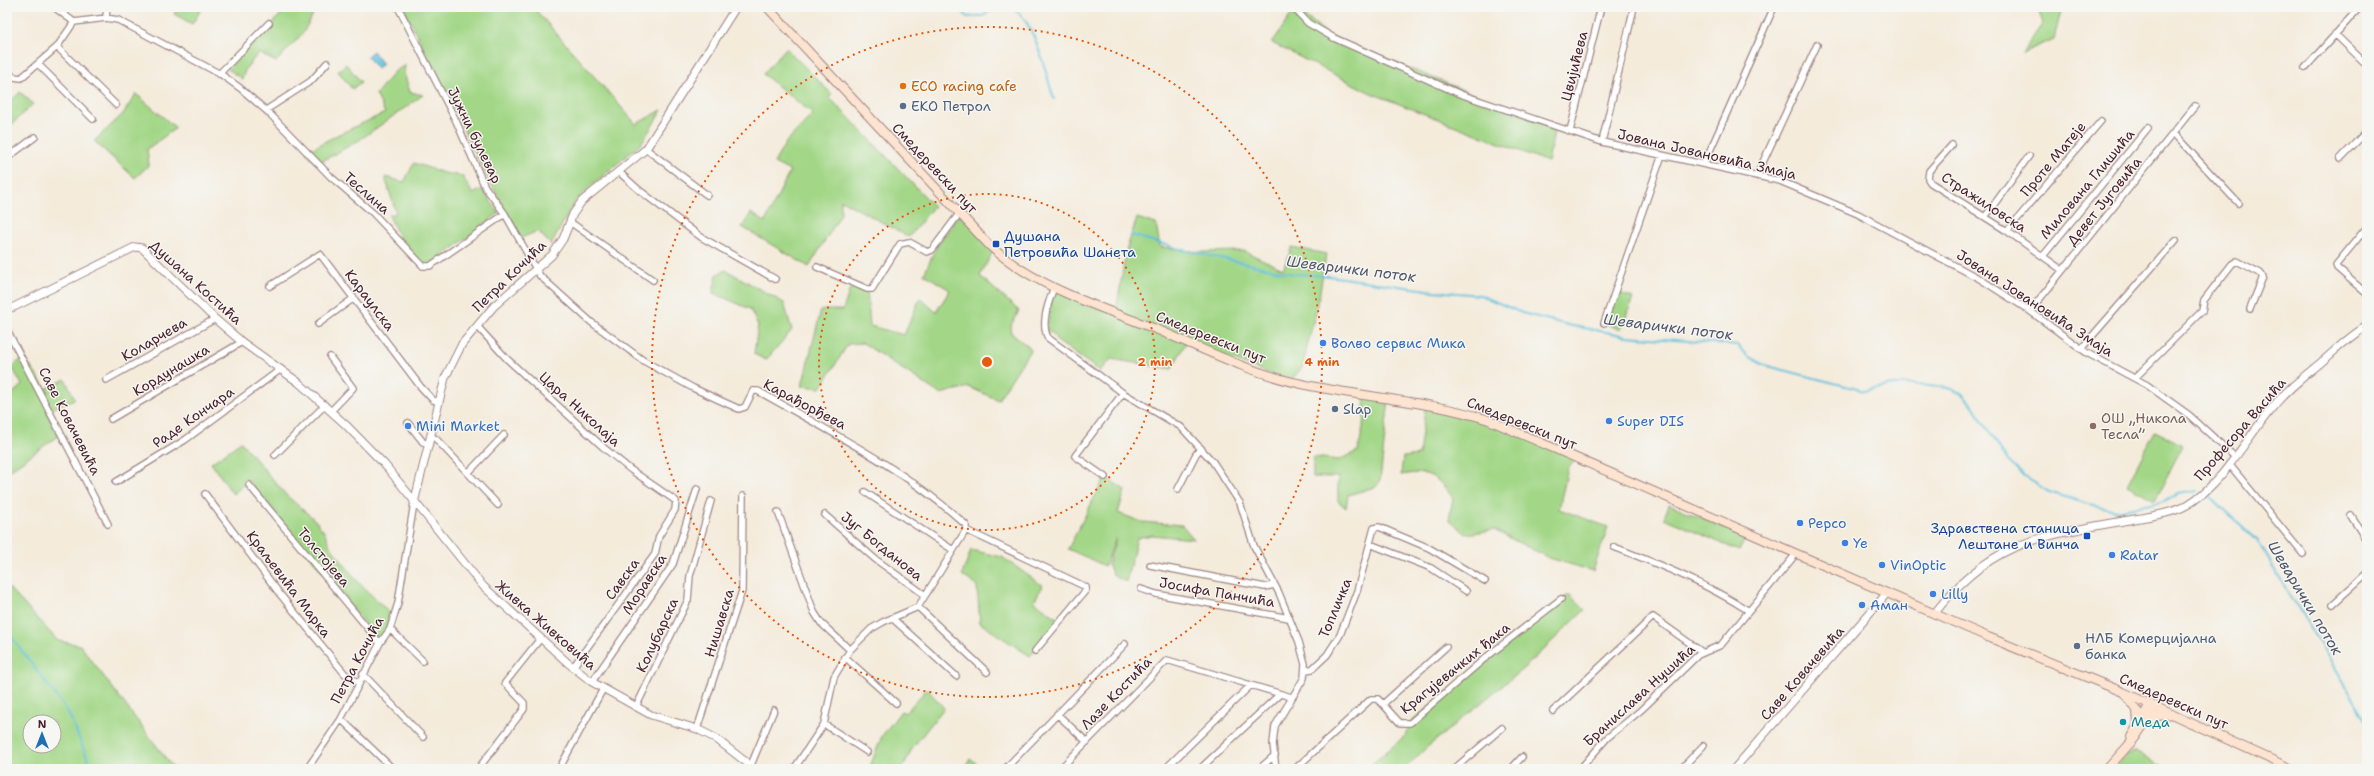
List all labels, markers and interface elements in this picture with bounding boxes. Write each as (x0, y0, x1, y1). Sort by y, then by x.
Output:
street label: Цвијићева (1557, 29, 1591, 103)
place label: ECO racing cafe (911, 77, 1017, 95)
marker: ECO racing cafe (898, 81, 908, 91)
street label: Јужни булевар (444, 84, 506, 186)
place label: ЕКО Петрол (911, 97, 991, 115)
marker: ЕКО Петрол (898, 101, 908, 111)
street label: Проте Матеје (2016, 118, 2090, 200)
street label: Смедеревски пут (888, 119, 982, 218)
street label: Јована Јовановића Змаја (1616, 125, 1799, 183)
street label: Милована Глишића (2036, 125, 2138, 243)
street label: Девет Југовића (2063, 153, 2146, 249)
street label: Теслина (340, 168, 394, 218)
street label: Стражиловска (1938, 168, 2030, 236)
place label: Душана Петровића Шанета (1004, 227, 1136, 261)
street label: Душана Костића (146, 236, 246, 328)
street label: Петра Кочића (468, 236, 550, 316)
marker: Душана Петровића Шанета (991, 239, 1001, 249)
street label: Јована Јовановића Змаја (1953, 246, 2117, 361)
water label: Шеварички поток (1285, 251, 1418, 287)
street label: Караулска (341, 266, 399, 334)
street label: Смедеревски пут (1153, 307, 1270, 368)
water label: Шеварички поток (1602, 309, 1735, 345)
street label: Коларчева (118, 313, 190, 365)
place label: Волво сервис Мика (1331, 334, 1466, 352)
marker: Волво сервис Мика (1318, 338, 1328, 348)
street label: Кордунашка (129, 340, 213, 400)
text: 2 min (1138, 354, 1173, 370)
text: 4 min (1305, 354, 1340, 370)
centre of rings (980, 355, 994, 369)
street label: Саве Ковачевића (35, 364, 105, 478)
street label: Цара Николаја (536, 368, 625, 450)
street label: Професора Васића (2190, 373, 2290, 484)
street label: Карађорђева (760, 375, 850, 434)
street label: Раде Кончара (149, 382, 238, 452)
street label: Смедеревски пут (1464, 393, 1581, 454)
place label: Slap (1343, 400, 1372, 418)
marker: Slap (1330, 404, 1340, 414)
place label: ОШ „Никола Тесла” (2101, 409, 2187, 443)
place label: Super DIS (1617, 412, 1684, 430)
marker: Super DIS (1604, 416, 1614, 426)
place label: Mini Market (416, 417, 500, 435)
marker: Mini Market (403, 421, 413, 431)
marker: ОШ „Никола Тесла” (2088, 421, 2098, 431)
street label: Југ Богданова (837, 508, 927, 585)
place label: Pepco (1808, 514, 1847, 532)
marker: Pepco (1795, 518, 1805, 528)
place label: Здравствена станица Лештане и Винча (1931, 519, 2079, 553)
street label: Толстојева (294, 523, 354, 591)
street label: Краљевића Марка (243, 527, 335, 641)
marker: Здравствена станица Лештане и Винча (2082, 531, 2092, 541)
place label: Ye (1853, 534, 1868, 552)
water label: Шеварички поток (2263, 537, 2348, 660)
marker: Ye (1840, 538, 1850, 548)
place label: Ratar (2120, 546, 2159, 564)
street label: Моравска (618, 550, 670, 618)
marker: Ratar (2107, 550, 2117, 560)
street label: Савска (601, 554, 643, 603)
place label: VinOptic (1890, 556, 1946, 574)
marker: VinOptic (1877, 560, 1887, 570)
street label: Јосифа Панчића (1158, 573, 1276, 611)
street label: Топличка (1314, 575, 1356, 641)
street label: Живка Живковића (492, 576, 600, 674)
place label: Lilly (1941, 585, 1968, 603)
street label: Нишавска (700, 586, 738, 659)
marker: Lilly (1928, 589, 1938, 599)
street label: Колубарска (632, 595, 682, 675)
place label: Аман (1870, 596, 1908, 614)
marker: Аман (1857, 600, 1867, 610)
street label: Петра Кочића (326, 613, 388, 707)
street label: Крагујевачких ђака (1397, 618, 1514, 718)
street label: Саве Ковачевића (1756, 622, 1848, 724)
place label: НЛБ Комерцијална банка (2085, 629, 2217, 663)
street label: Бранислава Нушића (1579, 640, 1699, 750)
marker: НЛБ Комерцијална банка (2072, 641, 2082, 651)
street label: Лазе Костића (1077, 653, 1156, 733)
street label: Смедеревски пут (2117, 669, 2232, 733)
place label: Меда (2131, 713, 2170, 731)
north arrow (22, 714, 62, 754)
text: N (38, 717, 47, 732)
marker: Меда (2118, 717, 2128, 727)

